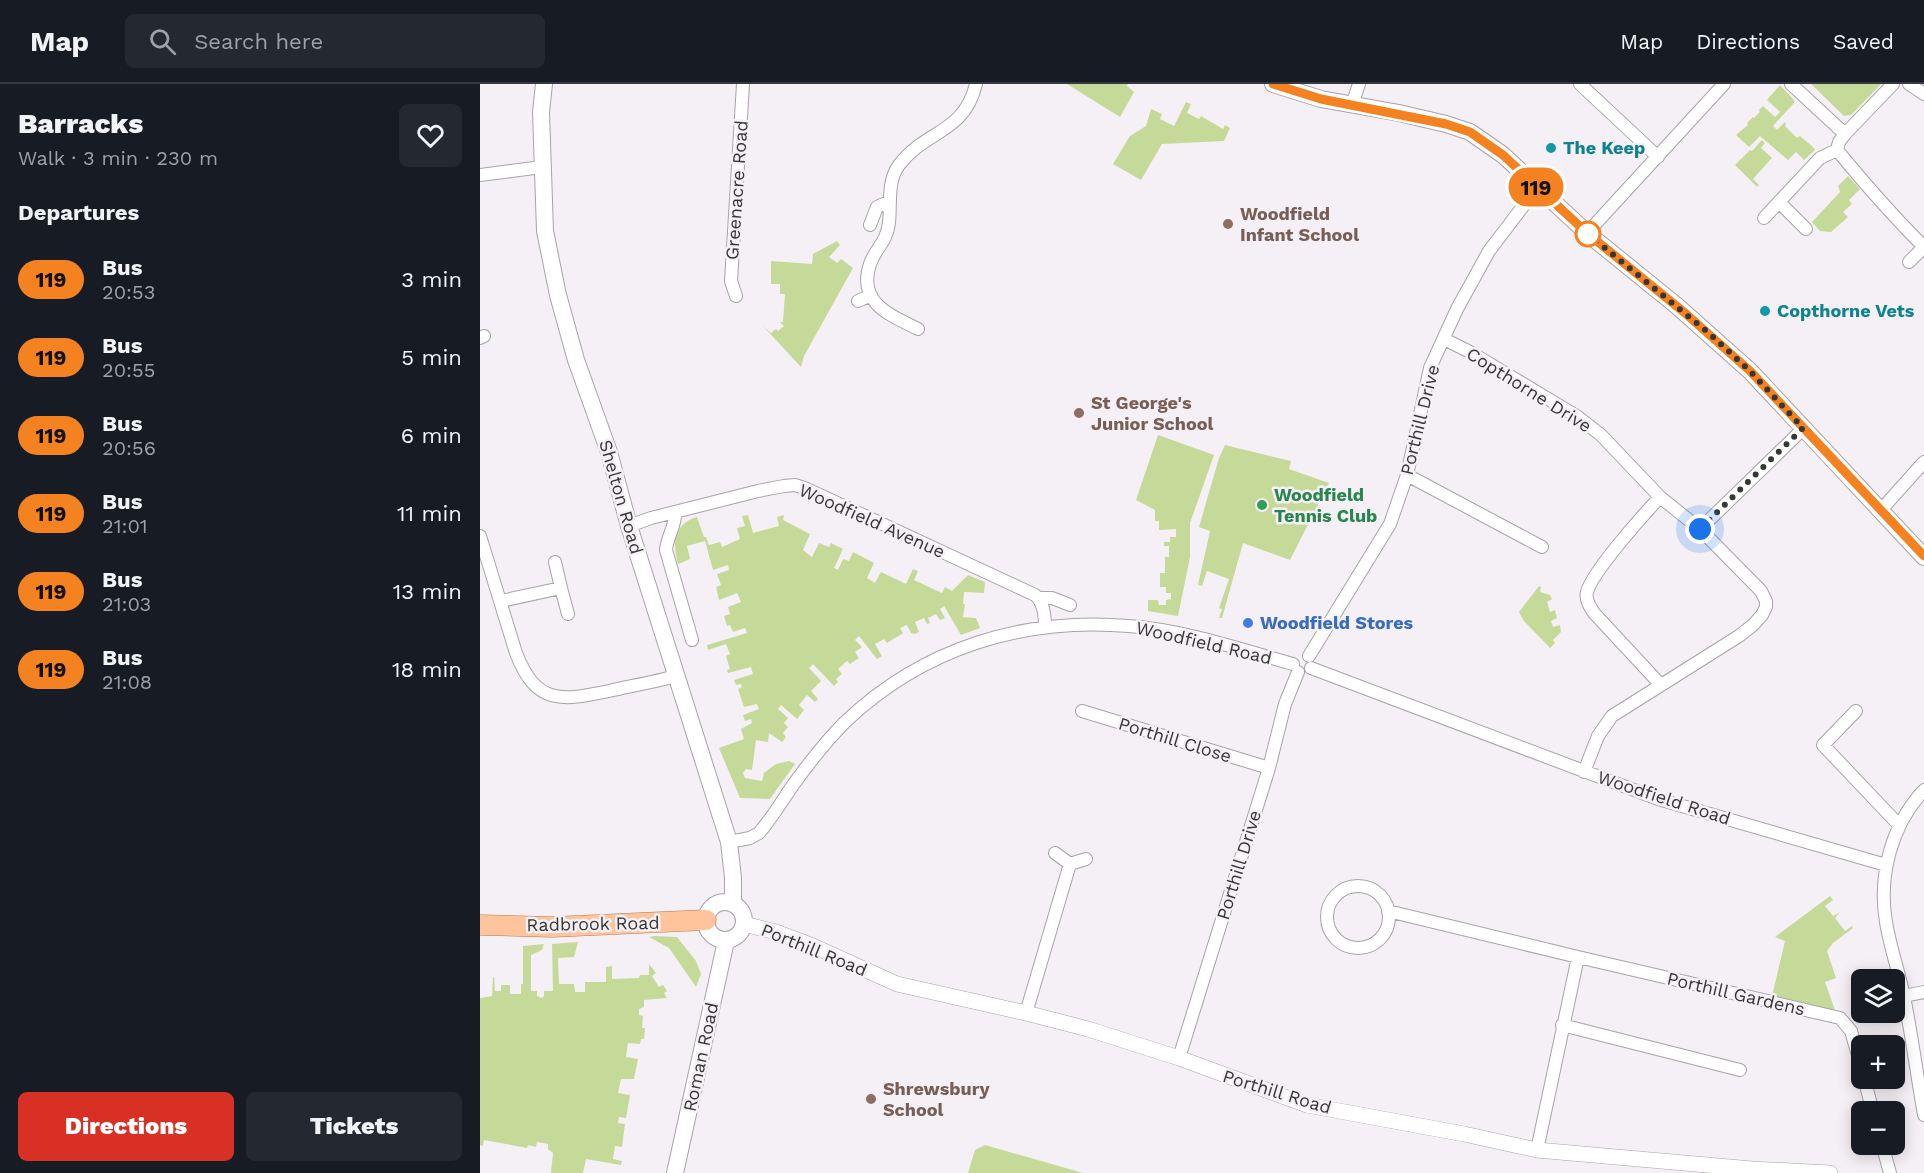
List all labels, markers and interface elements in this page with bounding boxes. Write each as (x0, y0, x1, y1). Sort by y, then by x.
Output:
search box (125, 14, 545, 68)
text: Map (30, 25, 89, 58)
icon: search (146, 25, 179, 58)
text: Search here (194, 29, 323, 54)
text: Map (1620, 29, 1663, 54)
text: Directions (1696, 29, 1800, 54)
text: Saved (1833, 29, 1894, 54)
button: heart (399, 104, 462, 167)
text: Barracks (18, 107, 143, 140)
street label: Greenacre Road (721, 120, 752, 260)
place label: The Keep (1563, 137, 1645, 158)
marker: The Keep (1544, 141, 1558, 155)
text: Walk · 3 min · 230 m (18, 146, 218, 170)
line badge: 119 (1502, 168, 1570, 206)
text: 119 (1520, 175, 1552, 200)
text: Departures (18, 200, 139, 225)
place label: Woodfield Infant School (1240, 203, 1359, 245)
marker: Woodfield Infant School (1221, 217, 1235, 231)
unlabelled marker (1575, 221, 1601, 247)
text: Bus (102, 255, 142, 280)
text: 119 (35, 267, 67, 292)
text: 3 min (401, 267, 462, 292)
text: 20:53 (102, 280, 155, 304)
place label: Copthorne Vets (1777, 300, 1915, 321)
marker: Copthorne Vets (1758, 304, 1772, 318)
text: Bus (102, 333, 142, 358)
street label: Copthorne Drive (1463, 343, 1596, 437)
text: 119 (35, 345, 67, 370)
text: 5 min (401, 345, 462, 370)
text: 20:55 (102, 358, 155, 382)
street label: Porthill Drive (1396, 362, 1443, 477)
place label: St George's Junior School (1091, 392, 1214, 434)
marker: St George's Junior School (1072, 406, 1086, 420)
text: Bus (102, 411, 142, 436)
text: 119 (35, 423, 67, 448)
text: 6 min (401, 423, 462, 448)
text: 20:56 (102, 436, 156, 460)
street label: Shelton Road (595, 437, 648, 556)
street label: Woodfield Avenue (796, 479, 949, 562)
place label: Woodfield Tennis Club (1274, 484, 1377, 526)
text: Bus (102, 489, 142, 514)
marker: Woodfield Tennis Club (1255, 498, 1269, 512)
text: 119 (35, 501, 67, 526)
text: 11 min (397, 501, 462, 526)
text: 21:01 (102, 514, 148, 538)
your location (1685, 514, 1715, 544)
text: Bus (102, 567, 142, 592)
text: 119 (35, 579, 67, 604)
text: 13 min (393, 579, 462, 604)
text: 21:03 (102, 592, 151, 616)
place label: Woodfield Stores (1260, 612, 1414, 633)
marker: Woodfield Stores (1241, 616, 1255, 630)
street label: Woodfield Road (1134, 617, 1274, 668)
text: Bus (102, 645, 142, 670)
text: 119 (35, 657, 67, 682)
text: 18 min (392, 657, 462, 682)
text: 21:08 (102, 670, 152, 694)
street label: Porthill Close (1116, 712, 1234, 767)
street label: Woodfield Road (1595, 766, 1733, 829)
street label: Porthill Drive (1212, 808, 1265, 922)
street label: Radbrook Road (526, 912, 660, 935)
street label: Porthill Road (758, 919, 870, 980)
street label: Porthill Gardens (1665, 967, 1807, 1020)
map controls (1851, 969, 1905, 1155)
button: layers (1851, 969, 1905, 1023)
street label: Roman Road (679, 1000, 722, 1113)
button: + (1851, 1035, 1905, 1089)
street label: Porthill Road (1220, 1065, 1334, 1118)
place label: Shrewsbury School (883, 1078, 990, 1120)
button: Directions (18, 1092, 234, 1161)
button: Tickets (246, 1092, 462, 1161)
marker: Shrewsbury School (864, 1092, 878, 1106)
button: − (1851, 1101, 1905, 1155)

